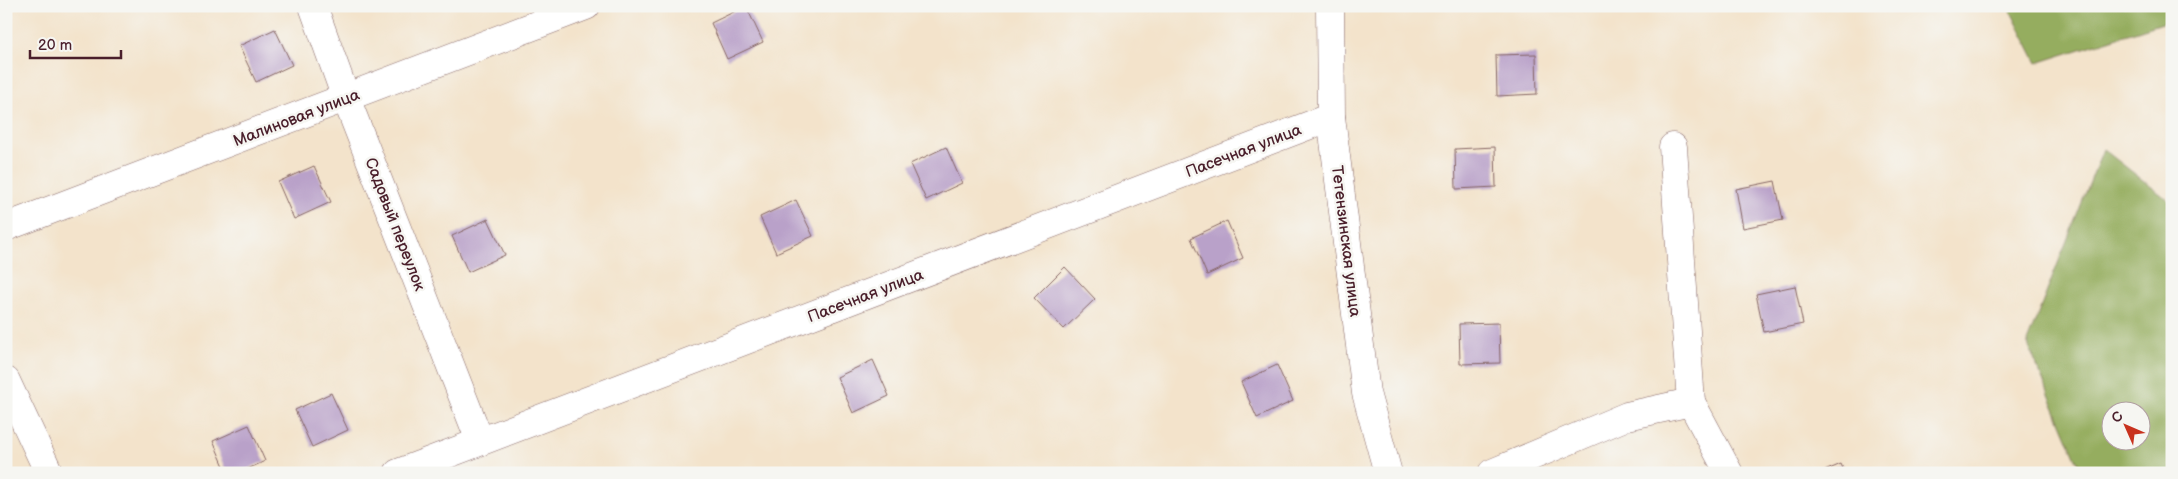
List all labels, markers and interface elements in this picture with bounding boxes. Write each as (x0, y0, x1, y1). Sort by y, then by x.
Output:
scale bar (30, 28, 121, 60)
text: 20 m (38, 36, 72, 55)
street label: Малиновая улица (231, 85, 363, 151)
street label: Пасечная улица (1183, 120, 1305, 182)
street label: Садовый переулок (360, 155, 429, 294)
street label: Тетензинская улица (1327, 164, 1364, 318)
street label: Пасечная улица (805, 265, 927, 327)
north arrow (2100, 402, 2150, 452)
text: С (2108, 408, 2127, 427)

